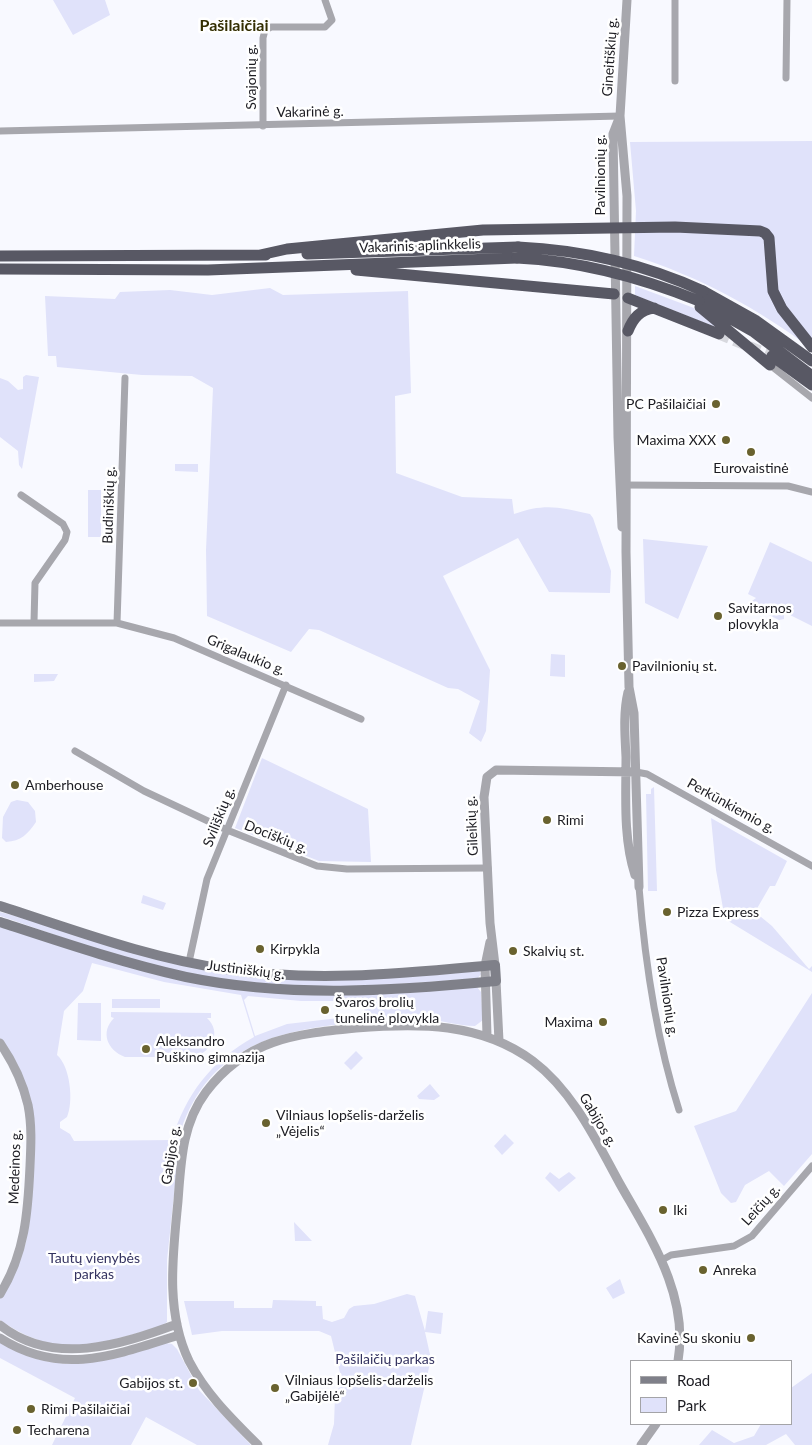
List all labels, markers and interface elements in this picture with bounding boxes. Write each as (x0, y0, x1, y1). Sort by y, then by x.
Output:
district label: Pašilaičiai (200, 16, 268, 36)
street label: Gineitiškių g. (599, 17, 621, 97)
street label: Svajonių g. (243, 44, 259, 110)
street label: Vakarinė g. (276, 103, 344, 121)
street label: Pavilnionių g. (592, 134, 608, 216)
street label: Vakarinis aplinkkelis (359, 235, 481, 257)
place label: PC Pašilaičiai (626, 396, 706, 412)
marker: PC Pašilaičiai (710, 398, 722, 410)
place label: Maxima XXX (637, 432, 716, 448)
marker: Maxima XXX (720, 434, 732, 446)
marker: Eurovaistinė (745, 446, 757, 458)
place label: Eurovaistinė (713, 460, 789, 476)
street label: Budiniškių g. (99, 466, 119, 544)
place label: Savitarnos plovykla (728, 600, 792, 632)
marker: Savitarnos plovykla (712, 610, 724, 622)
street label: Grigalaukio g. (204, 631, 288, 679)
place label: Pavilnionių st. (632, 658, 717, 674)
marker: Pavilnionių st. (616, 660, 628, 672)
street label: Perkūnkiemio g. (684, 775, 778, 837)
place label: Amberhouse (25, 777, 103, 793)
marker: Amberhouse (9, 779, 21, 791)
street label: Sviliškių g. (199, 785, 239, 849)
street label: Gileikių g. (462, 796, 482, 856)
place label: Rimi (557, 812, 584, 828)
marker: Rimi (541, 814, 553, 826)
street label: Dociškių g. (242, 817, 310, 857)
place label: Pizza Express (677, 904, 759, 920)
marker: Pizza Express (661, 906, 673, 918)
place label: Kirpykla (270, 941, 320, 957)
marker: Kirpykla (254, 943, 266, 955)
place label: Skalvių st. (523, 943, 584, 959)
marker: Skalvių st. (507, 945, 519, 957)
street label: Pavilnionių g. (652, 956, 682, 1038)
street label: Justiniškių g. (206, 957, 286, 983)
place label: Švaros brolių tunelinė plovykla (335, 994, 439, 1026)
marker: Švaros brolių tunelinė plovykla (319, 1004, 331, 1016)
place label: Maxima (544, 1014, 593, 1030)
marker: Maxima (597, 1016, 609, 1028)
place label: Aleksandro Puškino gimnazija (156, 1033, 265, 1066)
marker: Aleksandro Puškino gimnazija (140, 1043, 152, 1055)
street label: Gabijos g. (575, 1090, 621, 1150)
place label: Vilniaus lopšelis-darželis „Vėjelis“ (276, 1107, 424, 1140)
marker: Vilniaus lopšelis-darželis „Vėjelis“ (260, 1117, 272, 1129)
street label: Gabijos g. (158, 1124, 184, 1186)
street label: Medeinos g. (5, 1129, 25, 1205)
street label: Leičių g. (738, 1181, 784, 1229)
place label: Iki (673, 1202, 687, 1218)
marker: Iki (657, 1204, 669, 1216)
park label: Tautų vienybės parkas (48, 1250, 140, 1282)
place label: Anreka (713, 1262, 757, 1278)
marker: Anreka (697, 1264, 709, 1276)
place label: Kavinė Su skoniu (637, 1330, 741, 1346)
marker: Kavinė Su skoniu (745, 1332, 757, 1344)
park label: Pašilaičių parkas (335, 1351, 435, 1367)
legend (630, 1360, 792, 1425)
text: Road (677, 1371, 710, 1389)
place label: Vilniaus lopšelis-darželis „Gabijėlė“ (285, 1372, 433, 1404)
place label: Gabijos st. (119, 1375, 183, 1391)
marker: Gabijos st. (187, 1377, 199, 1389)
marker: Vilniaus lopšelis-darželis „Gabijėlė“ (269, 1382, 281, 1394)
text: Park (677, 1396, 706, 1414)
place label: Rimi Pašilaičiai (41, 1401, 130, 1417)
marker: Rimi Pašilaičiai (25, 1403, 37, 1415)
place label: Techarena (27, 1422, 89, 1438)
marker: Techarena (11, 1424, 23, 1436)

